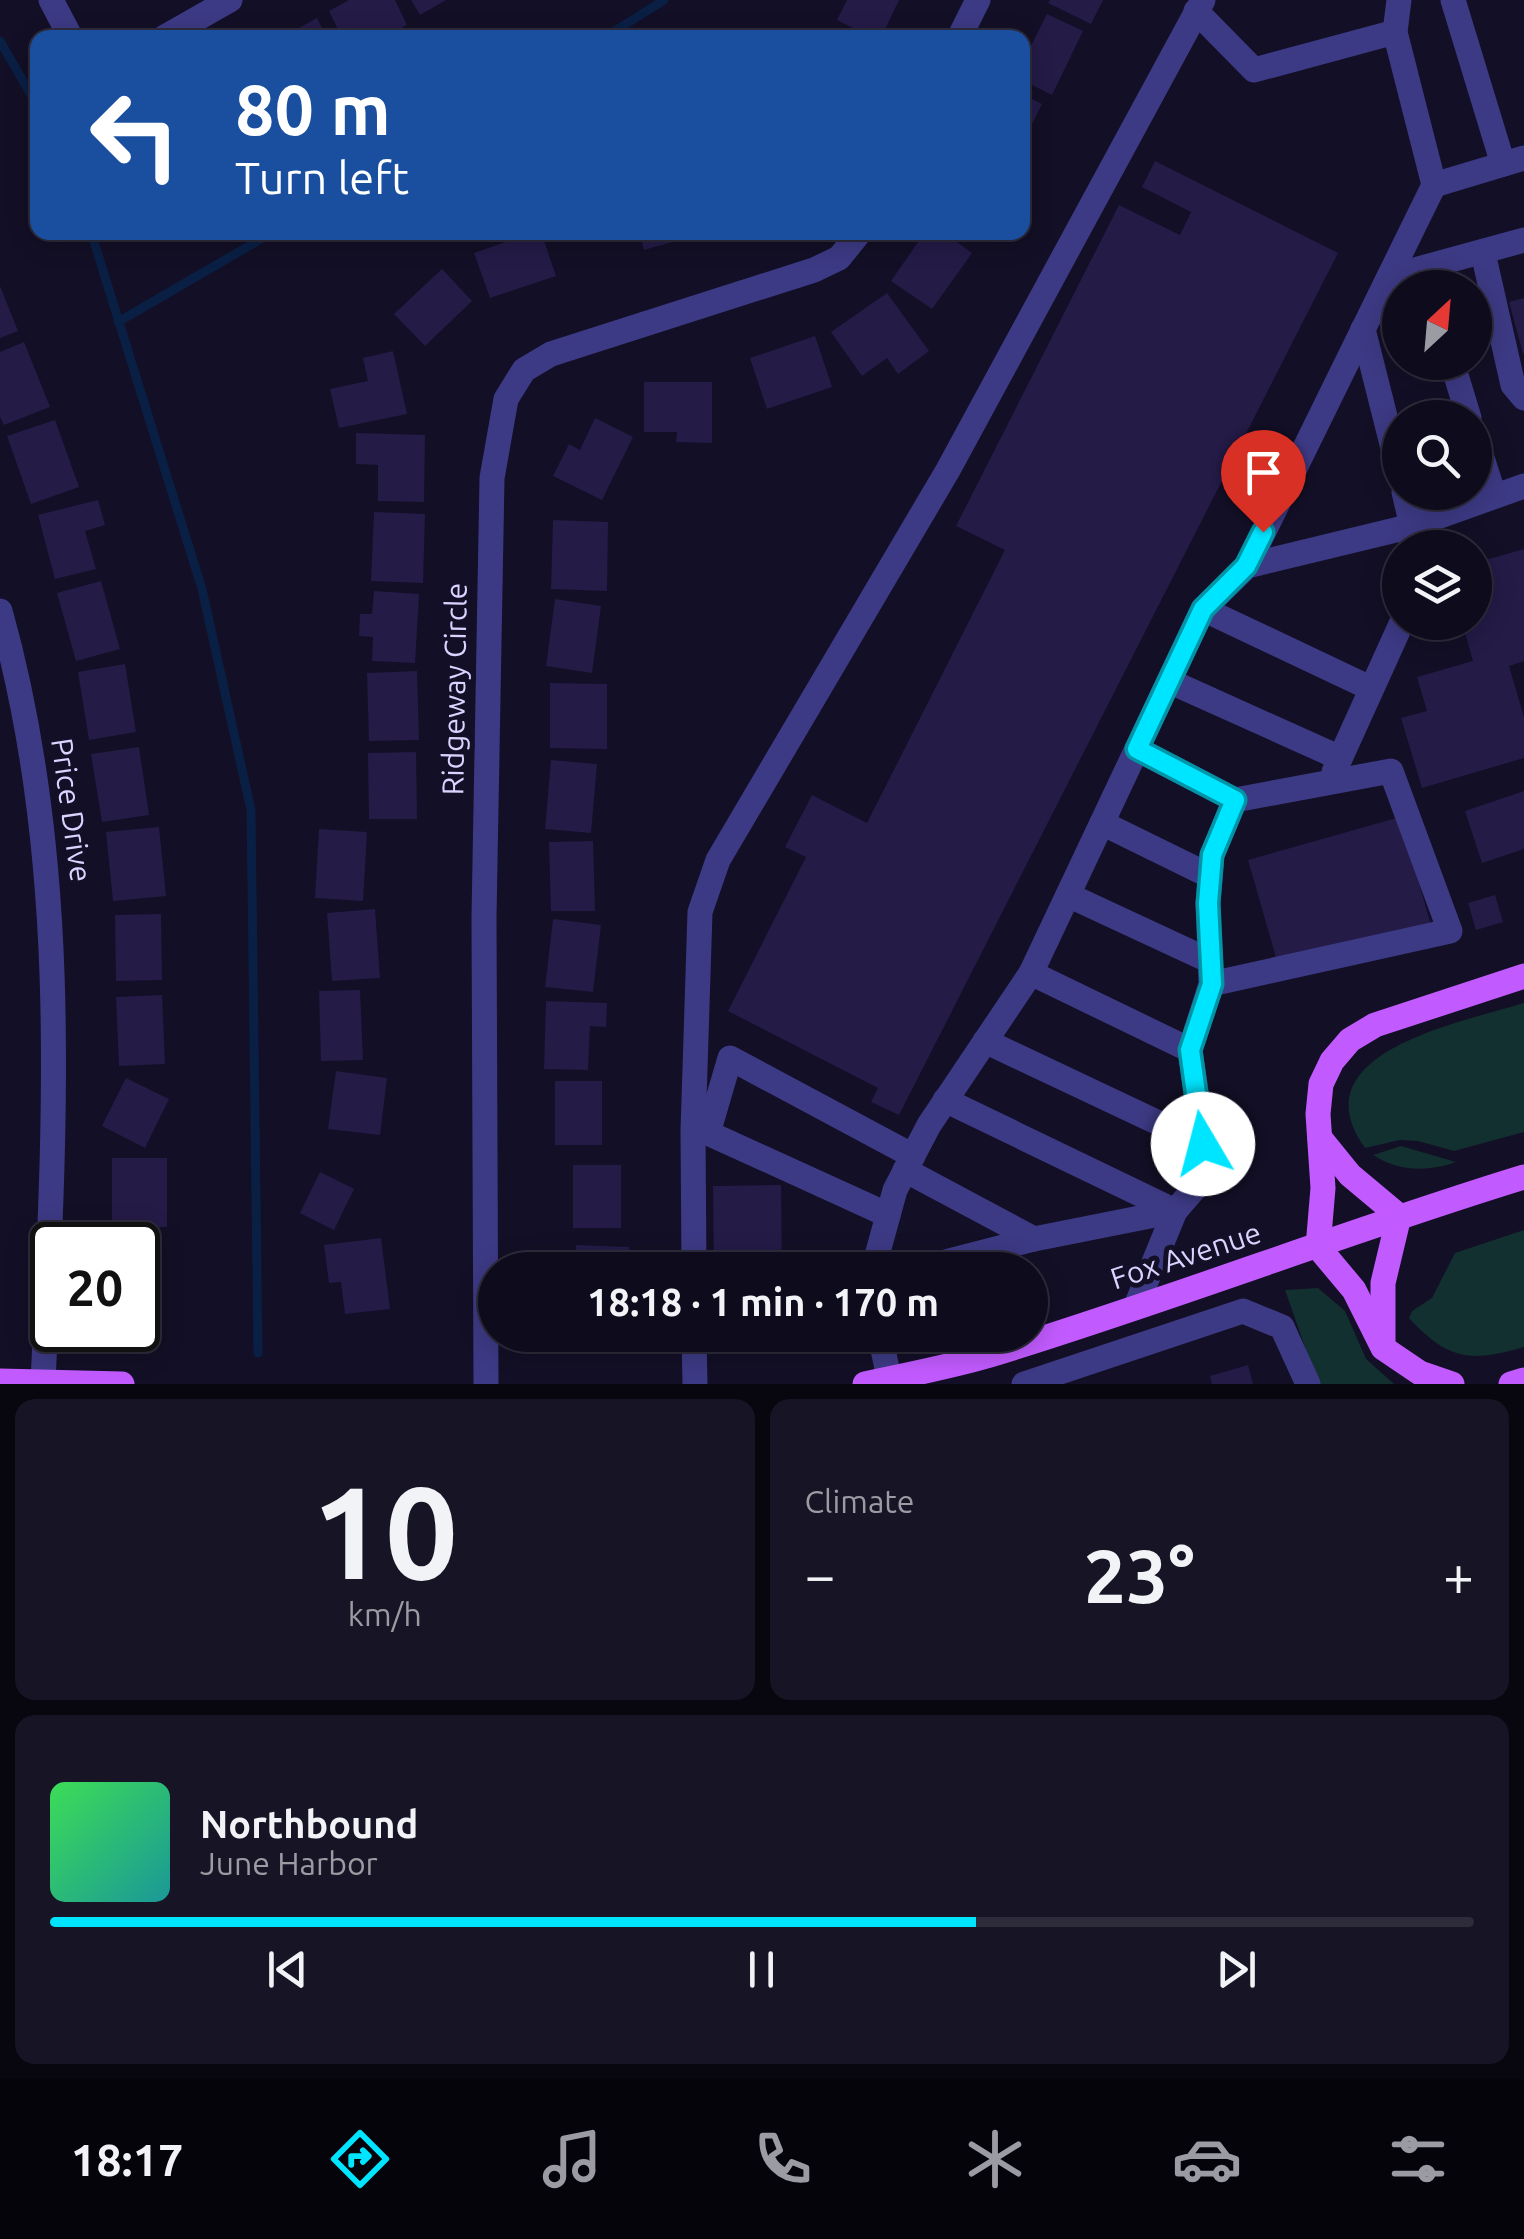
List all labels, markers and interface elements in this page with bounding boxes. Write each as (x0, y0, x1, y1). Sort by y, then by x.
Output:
icon: left (70, 70, 200, 200)
text: 80 m (235, 70, 391, 148)
text: Turn left (235, 152, 409, 203)
north arrow (1382, 270, 1492, 380)
map controls (1382, 270, 1492, 640)
button: search (1382, 400, 1492, 510)
pin (1221, 430, 1306, 533)
icon: arrive (1236, 445, 1291, 500)
button: layers (1382, 530, 1492, 640)
street label: Ridgeway Circle (435, 582, 473, 796)
street label: Price Drive (45, 736, 99, 884)
position arrow (1151, 1092, 1255, 1196)
street label: Fox Avenue (1106, 1215, 1265, 1295)
speed limit sign: 20 (30, 1222, 160, 1352)
text: 18:18 · 1 min · 170 m (587, 1281, 939, 1323)
text: 10 (311, 1458, 458, 1604)
text: Climate (805, 1483, 915, 1519)
text: 23° (1084, 1533, 1195, 1617)
text: − (805, 1544, 836, 1605)
text: + (1443, 1544, 1474, 1605)
text: km/h (348, 1596, 422, 1632)
text: Northbound (200, 1803, 418, 1845)
text: June Harbor (200, 1845, 378, 1881)
icon: previous (260, 1942, 315, 1997)
icon: pause (734, 1942, 789, 1997)
icon: next (1209, 1942, 1264, 1997)
icon: directions (325, 2124, 395, 2194)
icon: music (537, 2124, 607, 2194)
icon: phone (748, 2124, 818, 2194)
icon: climate (960, 2124, 1030, 2194)
icon: car (1172, 2124, 1242, 2194)
icon: filters (1383, 2124, 1453, 2194)
text: 18:17 (71, 2134, 183, 2185)

